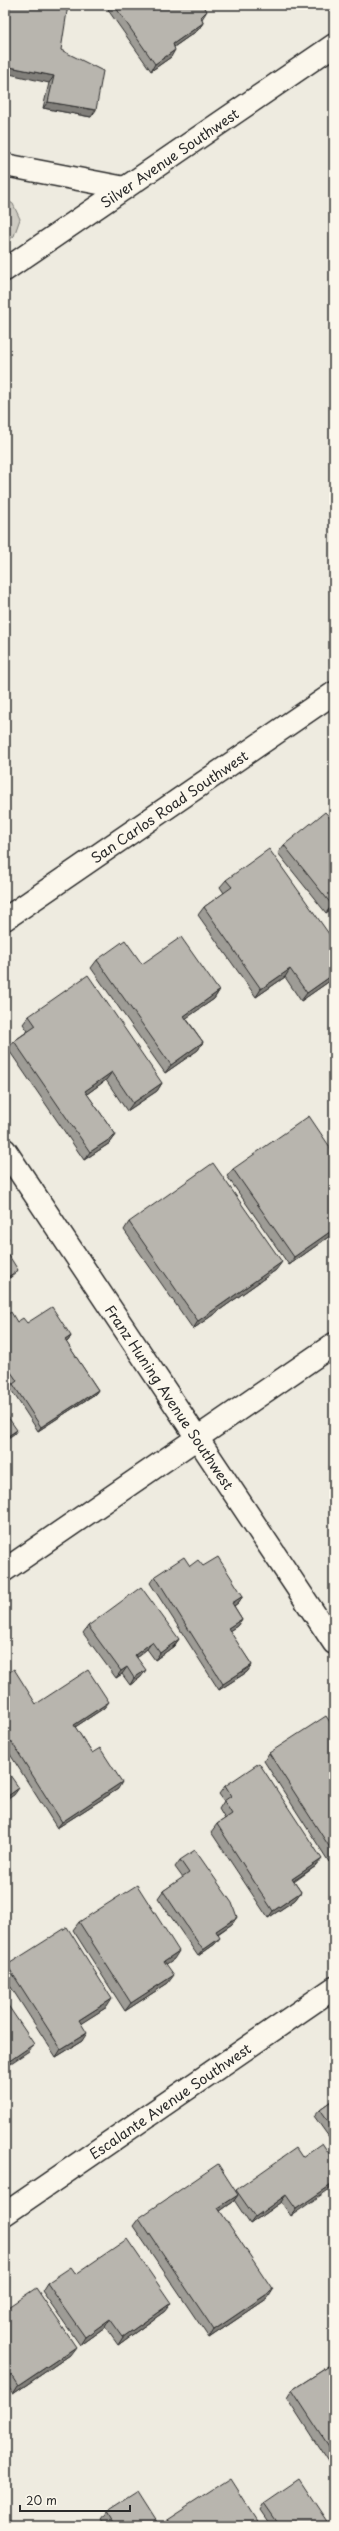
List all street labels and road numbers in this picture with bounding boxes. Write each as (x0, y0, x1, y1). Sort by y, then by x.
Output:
street label: Silver Avenue Southwest (96, 103, 243, 213)
street label: San Carlos Road Southwest (86, 745, 252, 868)
street label: Franz Huning Avenue Southwest (101, 1300, 239, 1494)
street label: Escalante Avenue Southwest (85, 2037, 255, 2164)

